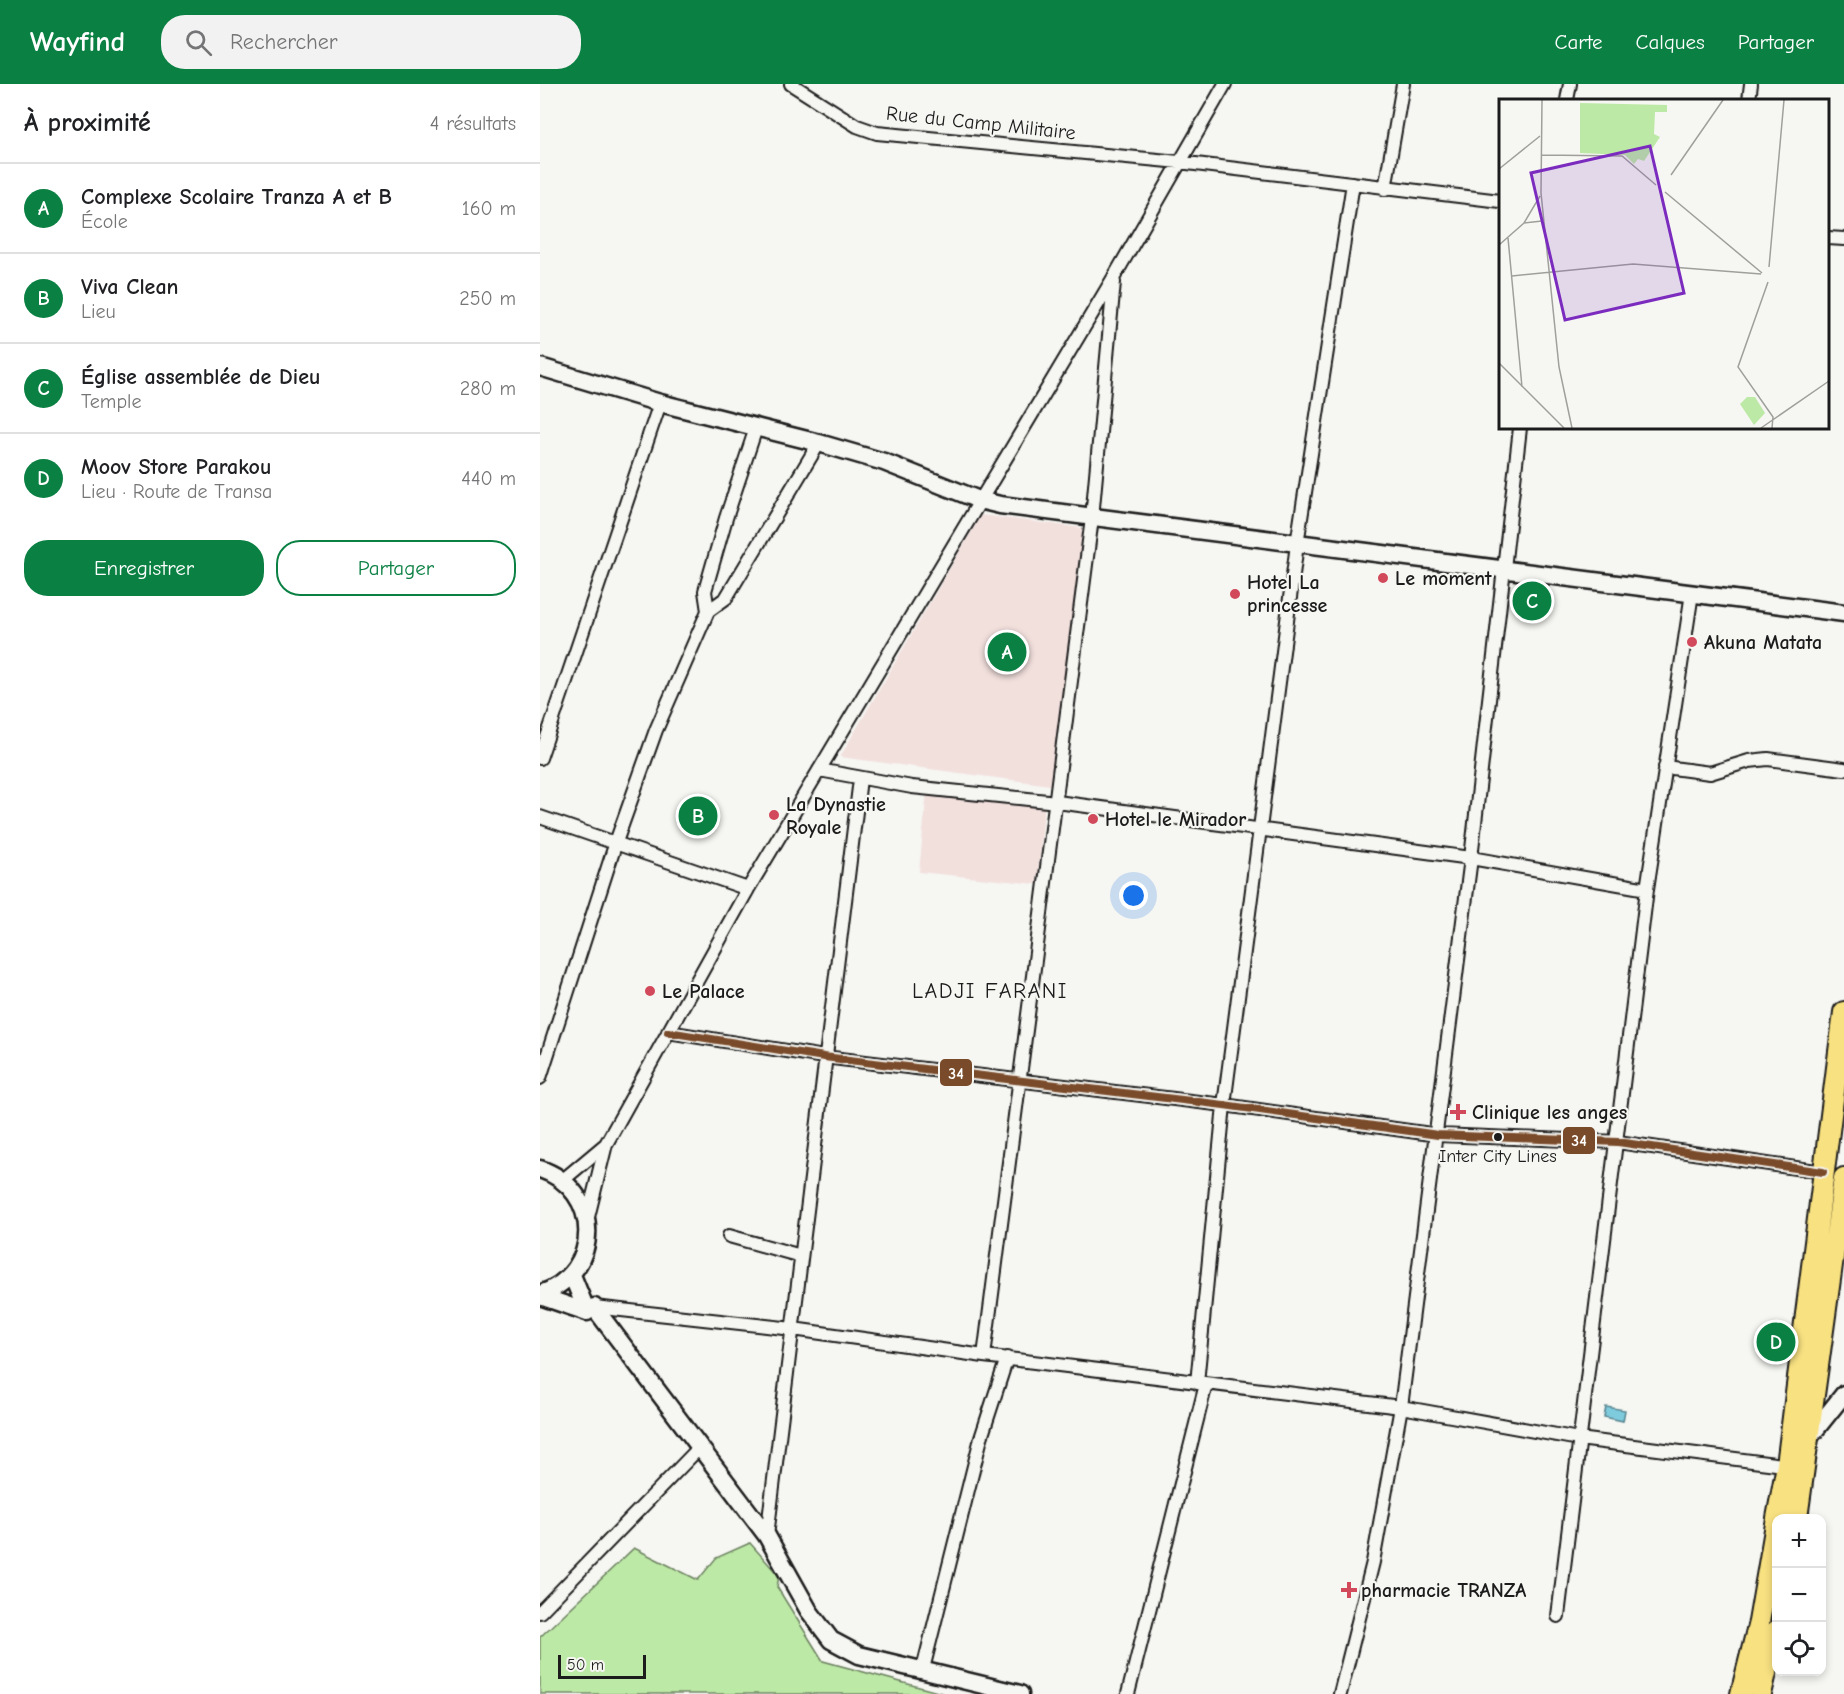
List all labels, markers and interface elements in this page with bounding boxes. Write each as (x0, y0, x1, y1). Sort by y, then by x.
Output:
search box (161, 15, 581, 69)
text: Wayfind (30, 26, 125, 58)
icon: search (182, 26, 215, 59)
text: Rechercher (230, 29, 338, 55)
text: Carte (1555, 30, 1603, 54)
text: Calques (1636, 30, 1705, 54)
text: Partager (1738, 30, 1814, 54)
inset map (1499, 99, 1829, 429)
street label: Rue du Camp Militaire (885, 102, 1077, 144)
text: À proximité (24, 108, 151, 138)
text: 4 résultats (430, 112, 516, 135)
text: Complexe Scolaire Tranza A et B (81, 184, 392, 210)
text: A (38, 197, 49, 220)
text: 160 m (462, 197, 516, 220)
text: École (81, 210, 128, 233)
text: Viva Clean (81, 274, 179, 300)
text: B (37, 287, 50, 310)
text: 250 m (459, 287, 516, 310)
text: Lieu (81, 300, 116, 323)
text: Église assemblée de Dieu (81, 364, 320, 390)
text: C (37, 377, 50, 400)
text: 280 m (460, 377, 516, 400)
text: Temple (81, 390, 141, 413)
text: Moov Store Parakou (81, 454, 271, 480)
text: D (37, 467, 50, 490)
text: 440 m (461, 467, 516, 490)
text: Lieu · Route de Transa (81, 480, 272, 503)
button: Enregistrer (24, 540, 264, 596)
button: Partager (276, 540, 516, 596)
place label: Le moment (1395, 567, 1492, 590)
place label: Hotel La princesse (1247, 571, 1327, 617)
marker: Le moment (1376, 571, 1390, 585)
pin: C (1512, 578, 1552, 624)
marker: Hotel La princesse (1228, 587, 1242, 601)
pin: A (988, 630, 1026, 674)
place label: Akuna Matata (1704, 631, 1822, 654)
marker: Akuna Matata (1685, 635, 1699, 649)
place label: La Dynastie Royale (786, 793, 886, 839)
pin: B (678, 794, 718, 838)
marker: La Dynastie Royale (767, 808, 781, 822)
place label: Hotel le Mirador (1105, 808, 1246, 831)
marker: Hotel le Mirador (1086, 812, 1100, 826)
your location (1119, 881, 1148, 910)
district label: LADJI FARANI (912, 978, 1068, 1004)
place label: Le Palace (662, 980, 745, 1003)
marker: Le Palace (643, 984, 657, 998)
line badge: 34 (939, 1058, 973, 1087)
text: 34 (948, 1065, 964, 1083)
place label: Clinique les anges (1472, 1101, 1627, 1124)
marker: Clinique les anges (1449, 1103, 1467, 1121)
line badge: 34 (1562, 1126, 1596, 1155)
marker: Inter City Lines (1492, 1131, 1504, 1143)
text: 34 (1571, 1132, 1587, 1150)
place label: Inter City Lines (1439, 1146, 1557, 1167)
pin: D (1756, 1320, 1796, 1364)
map controls (1772, 1514, 1826, 1676)
button: + (1772, 1514, 1826, 1568)
button: − (1772, 1568, 1826, 1622)
place label: pharmacie TRANZA (1361, 1579, 1526, 1602)
marker: pharmacie TRANZA (1342, 1583, 1356, 1597)
button: locate (1772, 1622, 1826, 1676)
scale bar (558, 1652, 646, 1680)
text: 50 m (567, 1656, 604, 1674)

